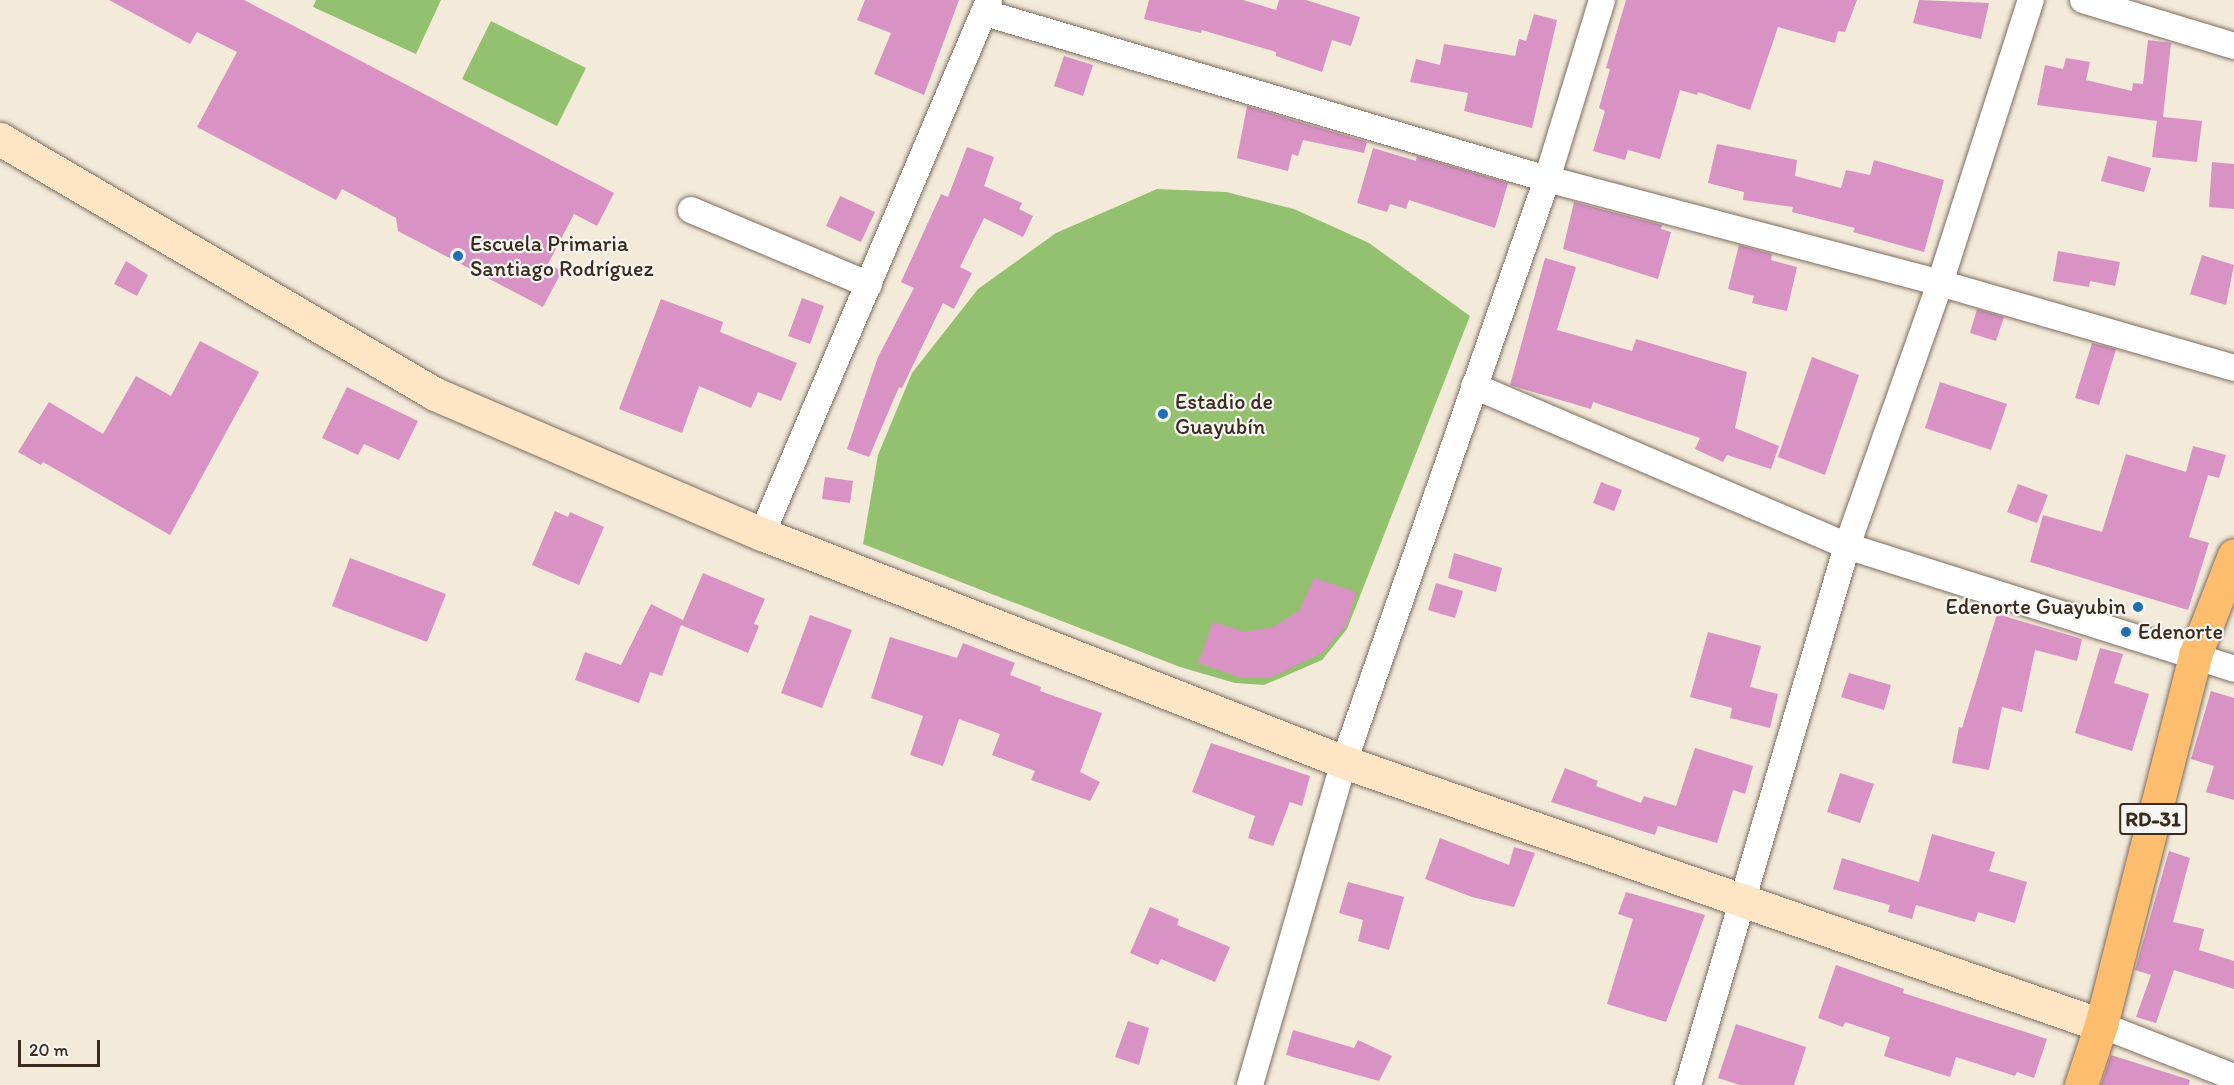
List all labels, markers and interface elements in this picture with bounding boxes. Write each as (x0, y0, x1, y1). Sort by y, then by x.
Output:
place label: Escuela Primaria Santiago Rodríguez (470, 230, 654, 282)
marker: Escuela Primaria Santiago Rodríguez (451, 249, 465, 263)
place label: Estadio de Guayubín (1175, 388, 1273, 440)
marker: Estadio de Guayubín (1156, 407, 1170, 421)
place label: Edenorte Guayubin (1946, 594, 2126, 620)
marker: Edenorte Guayubin (2131, 600, 2145, 614)
place label: Edenorte (2138, 619, 2223, 645)
marker: Edenorte (2119, 625, 2133, 639)
road number: RD-31 (2118, 801, 2188, 837)
scale bar (21, 1028, 104, 1066)
text: 20 m (29, 1039, 69, 1061)

